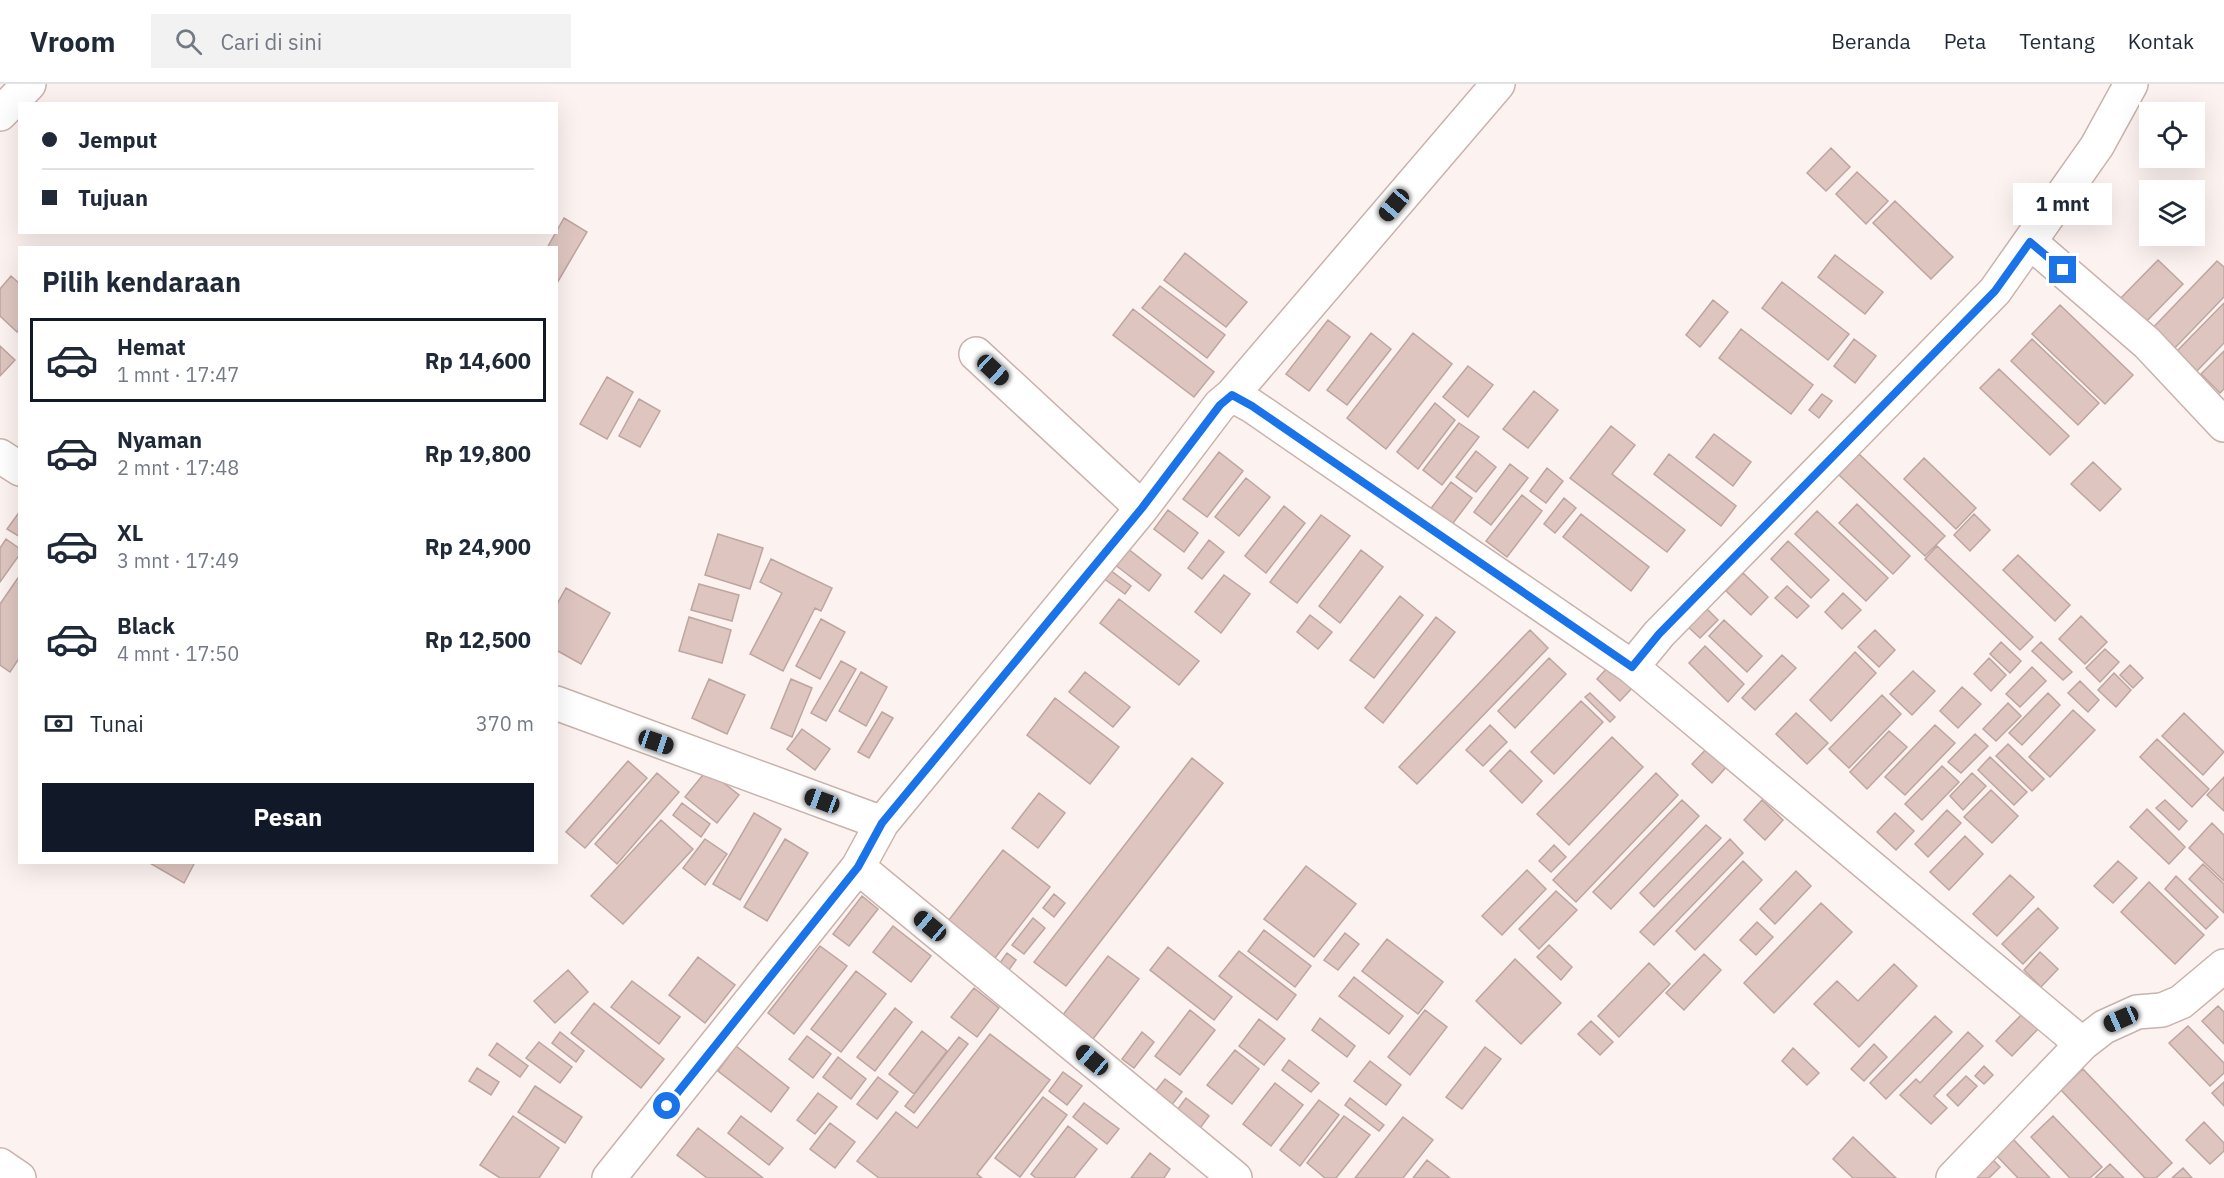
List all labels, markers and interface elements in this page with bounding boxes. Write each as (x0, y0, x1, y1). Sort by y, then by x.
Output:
search box (151, 14, 571, 68)
text: Vroom (30, 23, 115, 60)
icon: search (172, 25, 205, 58)
text: Cari di sini (220, 27, 322, 56)
text: Beranda (1831, 27, 1911, 55)
text: Peta (1944, 27, 1986, 55)
text: Tentang (2019, 27, 2095, 55)
text: Kontak (2128, 27, 2194, 55)
map controls (2139, 102, 2205, 246)
button: locate (2139, 102, 2205, 168)
text: Jemput (78, 125, 157, 154)
button: layers (2139, 180, 2205, 246)
text: Tujuan (78, 183, 148, 212)
callout: 1 mnt (2014, 183, 2112, 225)
car (1376, 185, 1412, 225)
text: 1 mnt (2035, 190, 2090, 217)
route end (2049, 256, 2076, 283)
text: Pilih kendaraan (42, 264, 241, 299)
text: Hemat (117, 332, 186, 361)
icon: car (45, 333, 99, 387)
text: Rp 14,600 (425, 346, 531, 375)
car (974, 351, 1012, 389)
text: 1 mnt · 17:47 (117, 361, 239, 388)
text: Nyaman (117, 425, 202, 454)
icon: car (45, 426, 99, 480)
text: Rp 19,800 (425, 439, 531, 468)
text: 2 mnt · 17:48 (117, 454, 239, 481)
text: XL (117, 518, 143, 547)
icon: car (45, 519, 99, 573)
text: Rp 24,900 (425, 532, 531, 561)
text: 3 mnt · 17:49 (117, 547, 239, 574)
text: Black (117, 611, 175, 640)
icon: car (45, 612, 99, 666)
text: Rp 12,500 (425, 625, 531, 654)
text: 4 mnt · 17:50 (117, 640, 239, 667)
icon: cash (42, 707, 75, 740)
text: Tunai (90, 709, 144, 738)
text: 370 m (476, 710, 534, 737)
car (636, 728, 676, 756)
button: Pesan (42, 783, 534, 852)
car (802, 786, 842, 816)
car (910, 908, 950, 944)
car (2101, 1003, 2141, 1035)
car (1072, 1042, 1112, 1078)
route start (653, 1092, 680, 1119)

